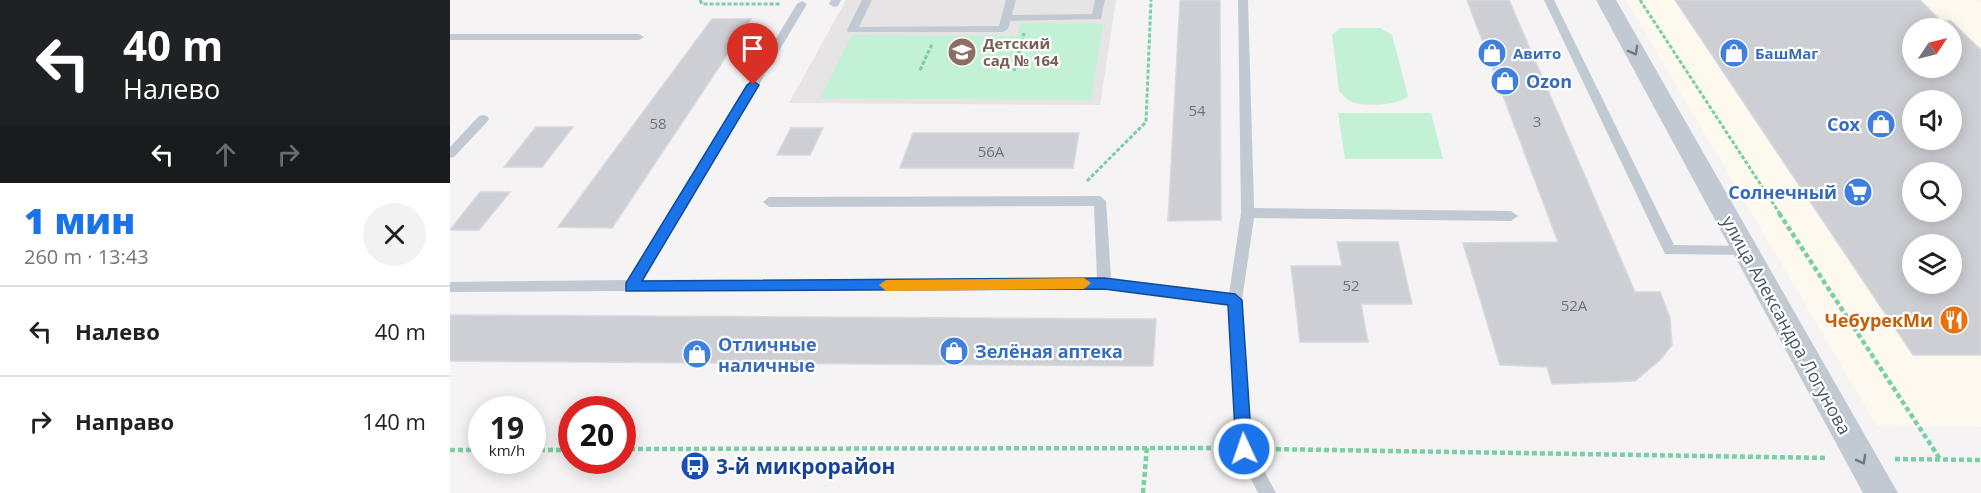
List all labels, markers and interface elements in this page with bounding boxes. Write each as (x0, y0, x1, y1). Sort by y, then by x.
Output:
text: 40 m (123, 16, 223, 73)
north arrow (1902, 18, 1962, 78)
map controls (1902, 18, 1962, 294)
pin (727, 23, 778, 85)
icon: left (24, 24, 102, 102)
icon: arrive (736, 32, 769, 65)
place label: Детский сад № 164 (983, 33, 1059, 70)
school or university icon: Детский сад № 164 (946, 36, 978, 68)
shop icon: Авито (1476, 37, 1508, 69)
shop icon: БашМаг (1718, 37, 1750, 69)
place label: Авито (1513, 43, 1561, 63)
place label: БашМаг (1755, 43, 1819, 63)
one-way arrow (1627, 45, 1638, 55)
shop icon: Ozon (1489, 65, 1521, 97)
place label: Ozon (1526, 69, 1572, 93)
text: Налево (123, 70, 220, 107)
button: sound (1902, 90, 1962, 150)
house number: 54 (1188, 100, 1206, 120)
shop icon: Cox (1865, 108, 1897, 140)
house number: 3 (1533, 111, 1541, 131)
place label: Cox (1827, 112, 1861, 136)
house number: 58 (649, 113, 667, 133)
icon: left (146, 138, 179, 171)
icon: ahead (209, 138, 242, 171)
icon: right (272, 138, 305, 171)
house number: 56А (978, 141, 1005, 161)
button: search (1902, 162, 1962, 222)
supermarket icon: Солнечный (1842, 176, 1874, 208)
place label: Солнечный (1728, 180, 1837, 204)
text: 1 мин (24, 196, 135, 245)
button: close (363, 203, 426, 266)
street label: улица Александра Логунова (1717, 211, 1857, 439)
button: layers (1902, 234, 1962, 294)
text: 260 m · 13:43 (24, 243, 149, 270)
house number: 52 (1342, 275, 1360, 295)
house number: 52А (1561, 295, 1588, 315)
restaurant icon: ЧебурекМи (1938, 304, 1970, 336)
place label: ЧебурекМи (1825, 308, 1933, 332)
icon: left (24, 315, 57, 348)
text: Налево (75, 316, 160, 346)
text: 40 m (375, 316, 426, 346)
place label: Отличные наличные (718, 332, 817, 377)
shop icon: Зелёная аптека (938, 335, 970, 367)
shop icon: Отличные наличные (681, 338, 713, 370)
place label: Зелёная аптека (975, 339, 1123, 363)
speed limit sign: 20 (558, 396, 636, 474)
icon: right (24, 405, 57, 438)
text: Направо (75, 406, 174, 436)
text: 140 m (362, 406, 426, 436)
text: 19 (490, 407, 524, 448)
position arrow (1212, 417, 1276, 481)
text: km/h (489, 440, 525, 460)
bus stop icon: 3-й микрорайон (679, 450, 711, 482)
place label: 3-й микрорайон (716, 452, 896, 480)
one-way arrow (1855, 454, 1866, 464)

